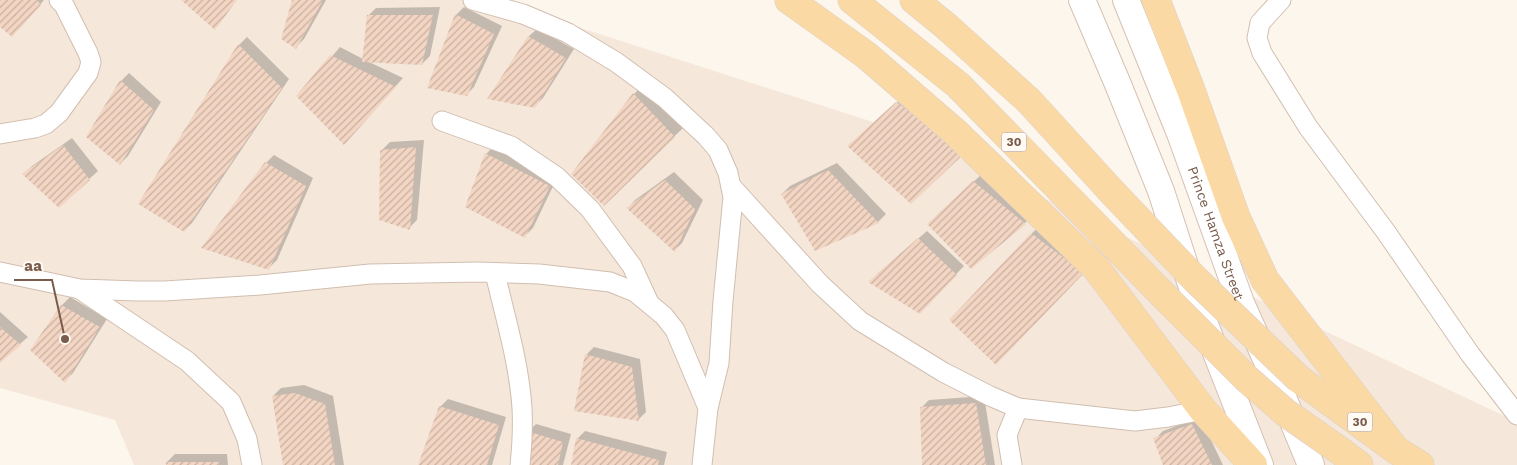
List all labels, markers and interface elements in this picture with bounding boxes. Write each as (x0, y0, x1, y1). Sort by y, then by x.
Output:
road number: 30 (1002, 132, 1026, 152)
street label: Prince Hamza Street (1185, 164, 1247, 302)
callout: aa (14, 250, 52, 280)
text: aa (24, 257, 42, 275)
road number: 30 (1348, 412, 1372, 432)

